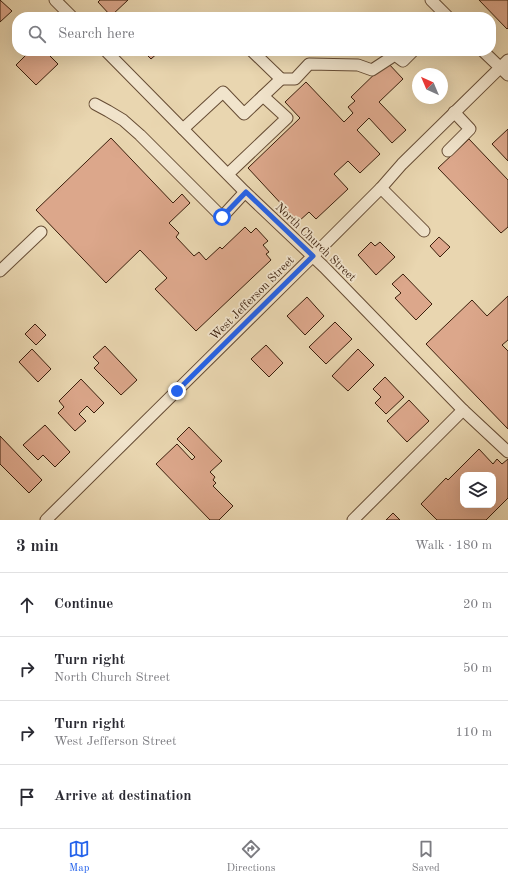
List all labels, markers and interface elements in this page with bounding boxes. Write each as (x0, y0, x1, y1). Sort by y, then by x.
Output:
search box (12, 12, 496, 56)
icon: search (26, 23, 48, 45)
text: Search here (58, 27, 135, 42)
north arrow (412, 68, 448, 104)
street label: North Church Street (273, 201, 358, 284)
route start (213, 208, 231, 226)
street label: West Jefferson Street (208, 254, 297, 343)
route end (168, 382, 186, 400)
map controls (460, 472, 496, 508)
button: layers (460, 472, 496, 508)
text: 3 min (16, 538, 59, 555)
text: Walk · 180 m (415, 539, 492, 552)
icon: ahead (16, 594, 38, 616)
text: Continue (54, 597, 113, 612)
text: 20 m (463, 598, 492, 611)
text: Turn right (54, 653, 125, 668)
icon: right (16, 658, 38, 680)
text: 50 m (463, 662, 492, 675)
text: North Church Street (54, 671, 170, 684)
text: Turn right (54, 717, 125, 732)
icon: right (16, 722, 38, 744)
text: 110 m (455, 726, 492, 739)
text: West Jefferson Street (54, 735, 177, 748)
icon: arrive (16, 786, 38, 808)
text: Arrive at destination (54, 789, 192, 804)
tab: Map (68, 838, 90, 876)
tab: Directions (227, 838, 275, 876)
tab: Saved (412, 838, 440, 876)

